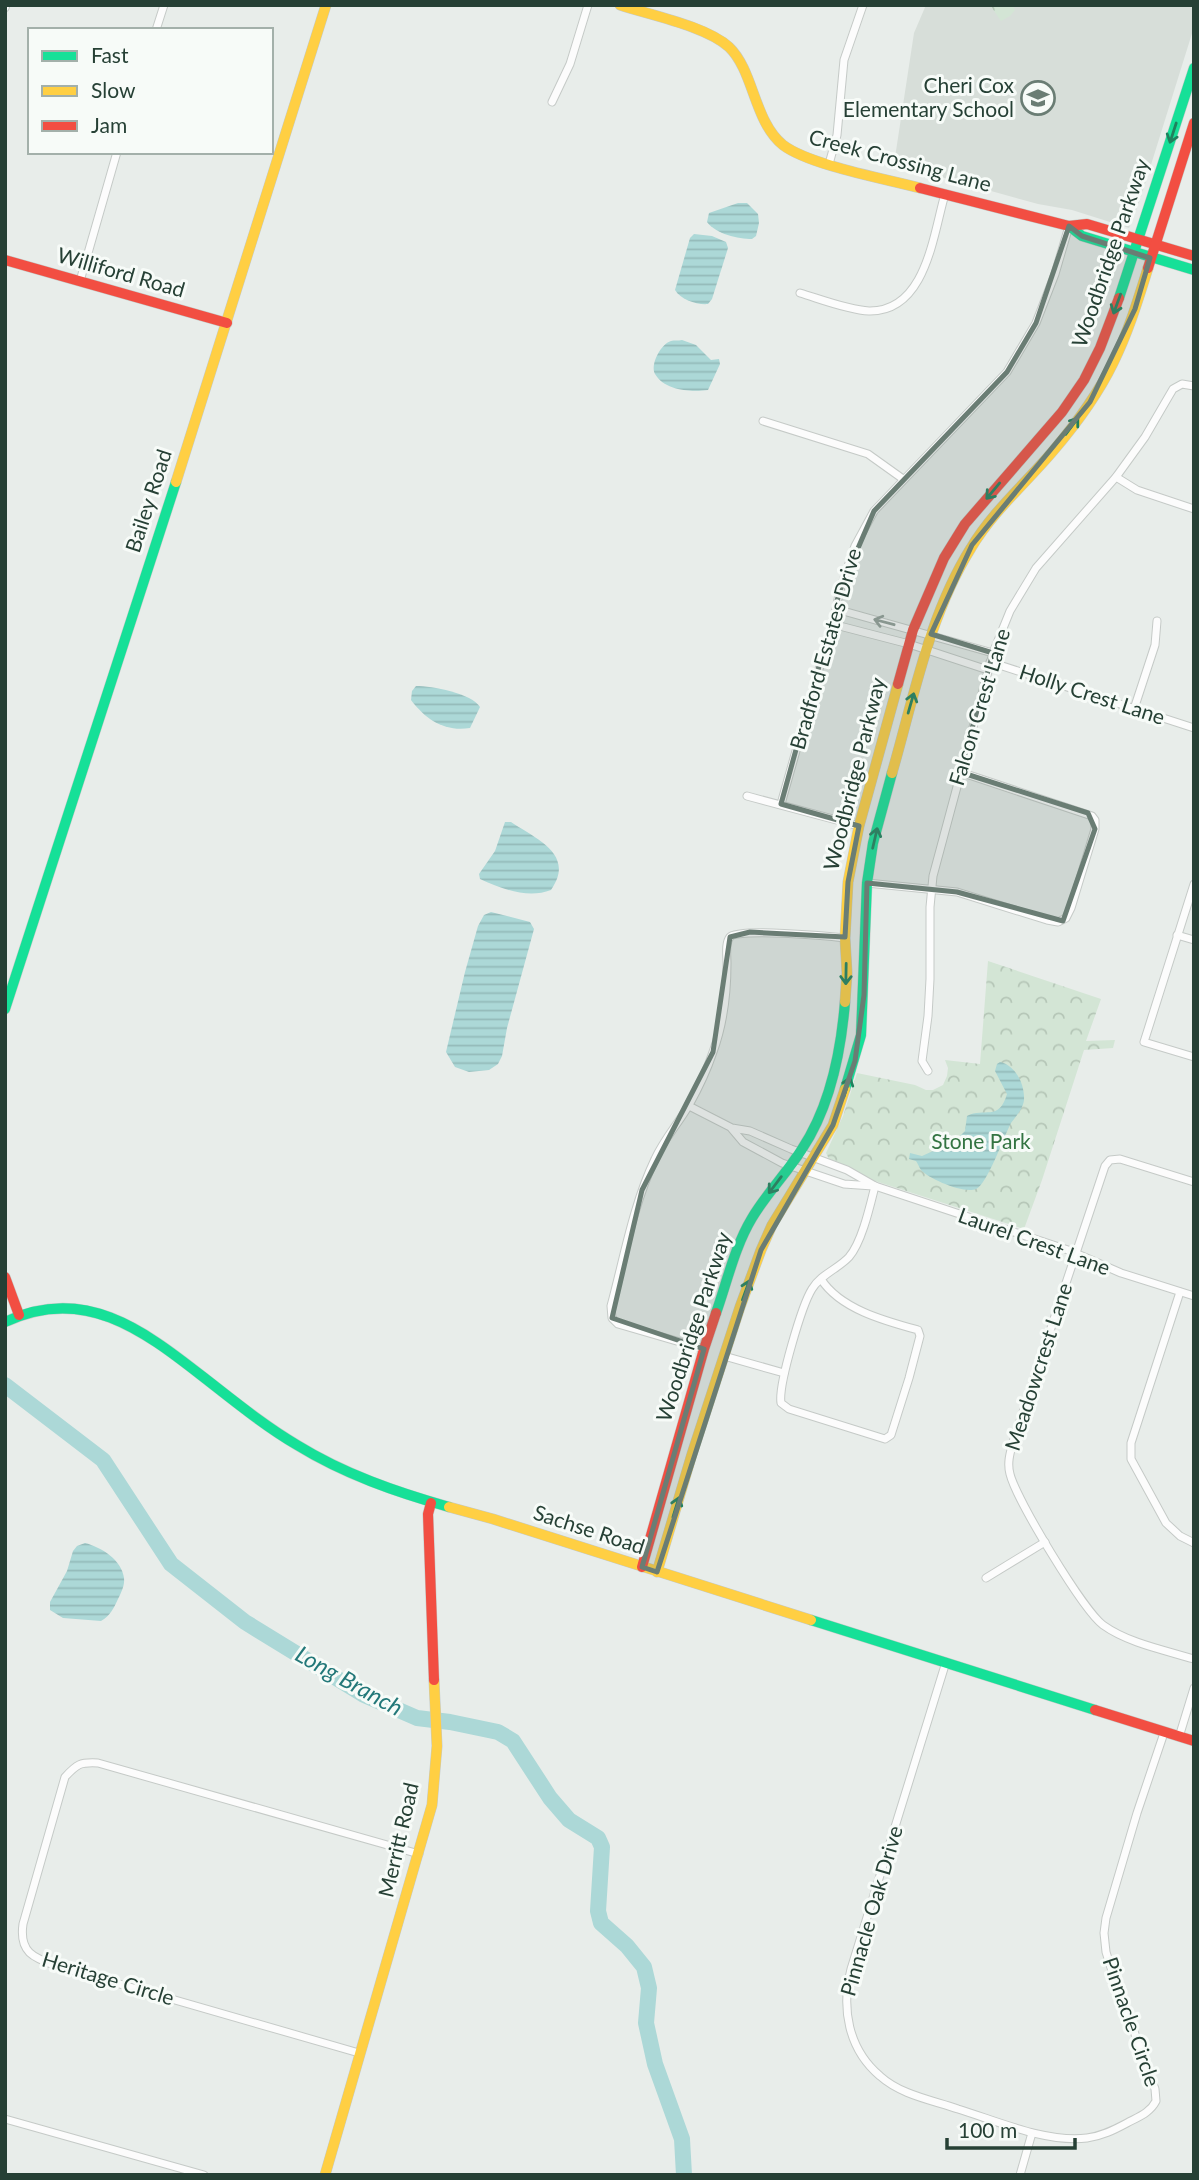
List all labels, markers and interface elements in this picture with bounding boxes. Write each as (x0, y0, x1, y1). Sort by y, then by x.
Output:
legend (28, 28, 273, 154)
text: Fast (91, 42, 129, 67)
place label: Cheri Cox Elementary School (843, 72, 1015, 121)
text: Slow (91, 77, 136, 102)
school or university icon: Cheri Cox Elementary School (1019, 79, 1057, 117)
text: Jam (91, 112, 127, 137)
one-way arrow (1166, 121, 1178, 143)
street label: Creek Crossing Lane (806, 123, 994, 196)
street label: Woodbridge Parkway (1066, 155, 1154, 350)
street label: Williford Road (55, 241, 188, 302)
one-way arrow (1110, 292, 1122, 314)
one-way arrow (1064, 417, 1079, 436)
street label: Bailey Road (119, 446, 176, 555)
one-way arrow (985, 482, 1001, 500)
street label: Bradford Estates Drive (784, 545, 865, 752)
one-way arrow (873, 614, 895, 627)
street label: Falcon Crest Lane (943, 625, 1014, 788)
street label: Holly Crest Lane (1017, 658, 1168, 729)
street label: Woodbridge Parkway (817, 674, 890, 873)
one-way arrow (906, 692, 919, 714)
one-way arrow (869, 827, 882, 850)
one-way arrow (839, 963, 853, 986)
one-way arrow (841, 1077, 854, 1099)
park label: Stone Park (931, 1128, 1031, 1153)
one-way arrow (768, 1176, 783, 1194)
street label: Laurel Crest Lane (955, 1202, 1114, 1280)
street label: Woodbridge Parkway (650, 1228, 735, 1425)
street label: Meadowcrest Lane (999, 1279, 1076, 1454)
one-way arrow (741, 1280, 753, 1302)
one-way arrow (671, 1496, 684, 1518)
street label: Sachse Road (531, 1499, 648, 1558)
water label: Long Branch (291, 1639, 408, 1721)
street label: Merritt Road (372, 1780, 423, 1899)
street label: Pinnacle Oak Drive (834, 1823, 907, 1999)
street label: Heritage Circle (39, 1946, 178, 2010)
street label: Pinnacle Circle (1099, 1953, 1166, 2090)
scale bar (947, 2106, 1075, 2150)
text: 100 m (958, 2117, 1017, 2142)

